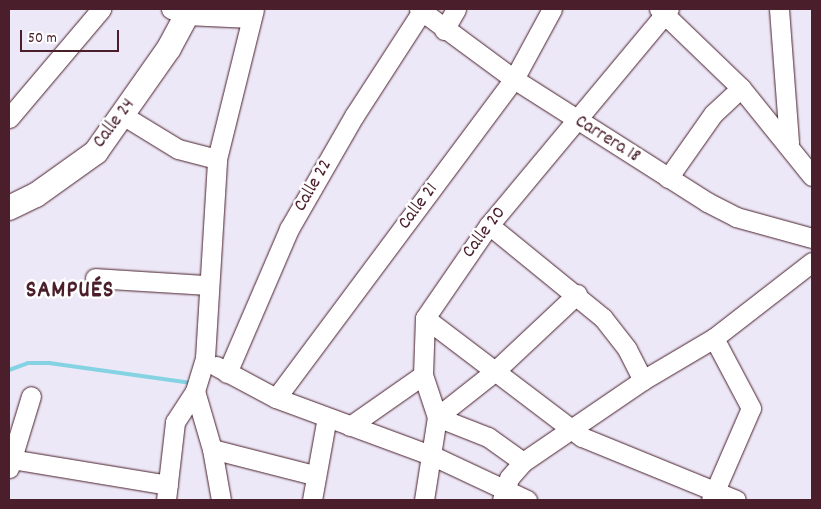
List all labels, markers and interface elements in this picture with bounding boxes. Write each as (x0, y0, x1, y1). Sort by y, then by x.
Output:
scale bar (22, 20, 121, 52)
text: 50 m (28, 28, 57, 50)
street label: Calle 24 (89, 95, 141, 153)
street label: Carrera 18 (570, 111, 644, 169)
street label: Calle 22 (290, 156, 338, 216)
street label: Calle 21 (394, 179, 444, 235)
street label: Calle 20 (458, 203, 512, 263)
district label: SAMPUÉS (25, 278, 115, 306)

